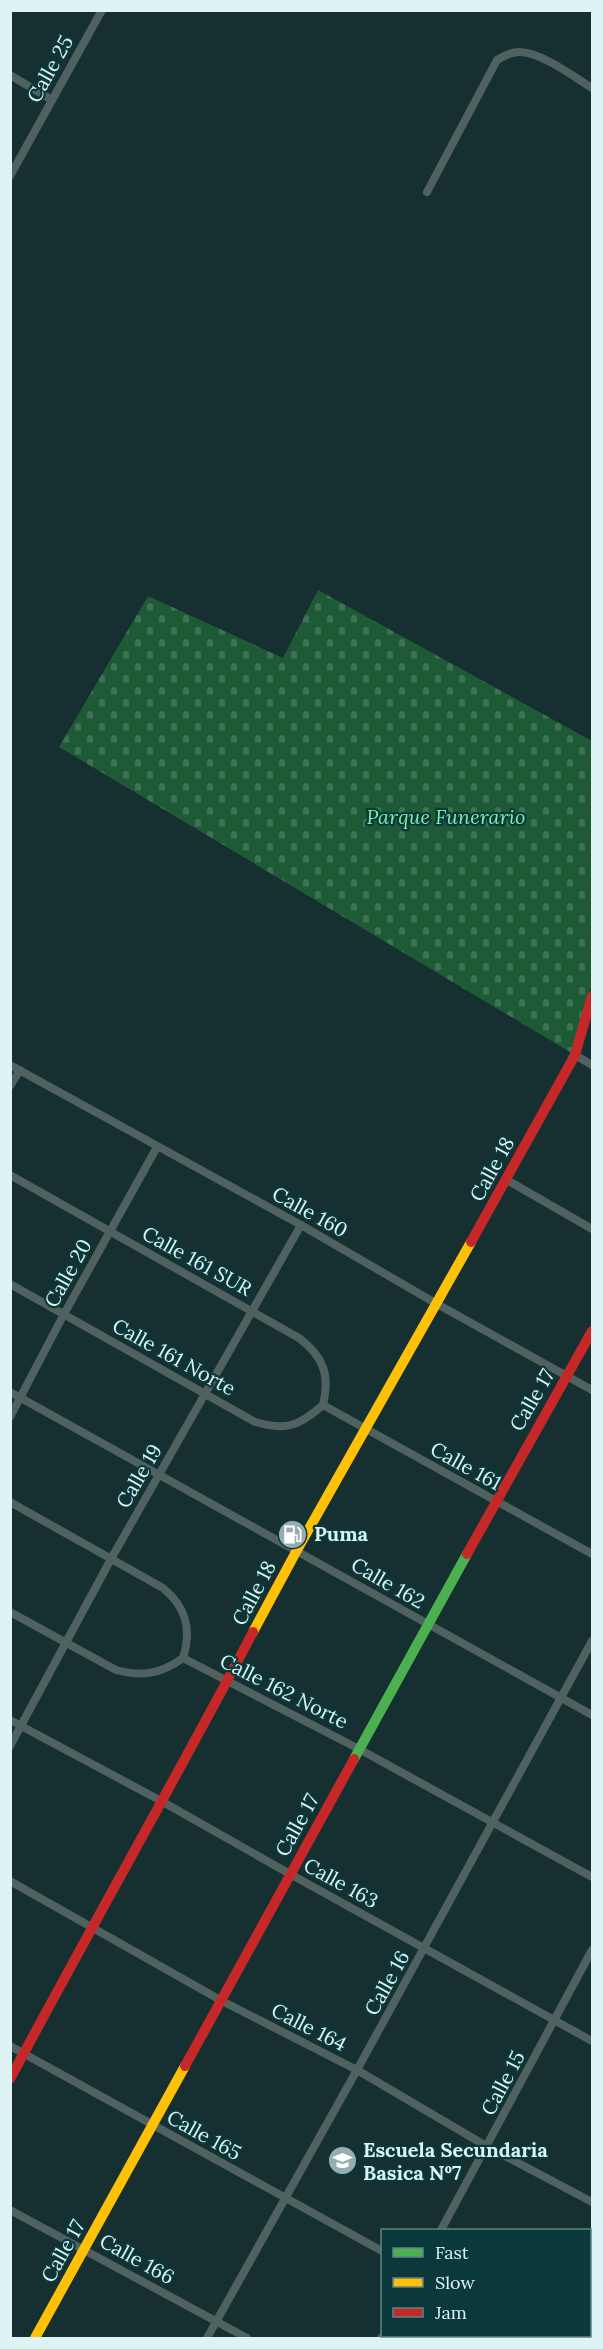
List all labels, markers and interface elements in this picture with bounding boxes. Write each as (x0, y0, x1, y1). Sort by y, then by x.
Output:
street label: Calle 25 (21, 31, 78, 107)
park label: Parque Funerario (367, 804, 525, 829)
street label: Calle 18 (464, 1132, 519, 1205)
street label: Calle 160 (268, 1181, 352, 1243)
street label: Calle 161 SUR (138, 1220, 257, 1301)
street label: Calle 20 (39, 1234, 97, 1311)
street label: Calle 161 Norte (108, 1312, 240, 1401)
street label: Calle 17 (504, 1364, 559, 1435)
street label: Calle 161 (426, 1436, 506, 1495)
street label: Calle 19 (110, 1439, 167, 1512)
fuel station icon: Puma (277, 1518, 309, 1550)
place label: Puma (314, 1521, 369, 1546)
street label: Calle 162 (347, 1552, 430, 1614)
street label: Calle 18 (226, 1556, 281, 1629)
street label: Calle 162 Norte (216, 1648, 353, 1734)
street label: Calle 17 (269, 1789, 324, 1860)
street label: Calle 163 (300, 1852, 383, 1913)
street label: Calle 16 (359, 1946, 414, 2019)
street label: Calle 164 (267, 1997, 351, 2056)
street label: Calle 15 (475, 2046, 530, 2119)
street label: Calle 165 (163, 2104, 246, 2165)
place label: Escuela Secundaria Basica Nº7 (363, 2137, 548, 2185)
school or university icon: Escuela Secundaria Basica Nº7 (326, 2145, 358, 2177)
street label: Calle 17 (35, 2215, 90, 2286)
street label: Calle 166 (95, 2228, 179, 2289)
legend (381, 2229, 591, 2337)
text: Fast (435, 2241, 469, 2264)
text: Slow (435, 2271, 475, 2294)
text: Jam (434, 2301, 467, 2324)

